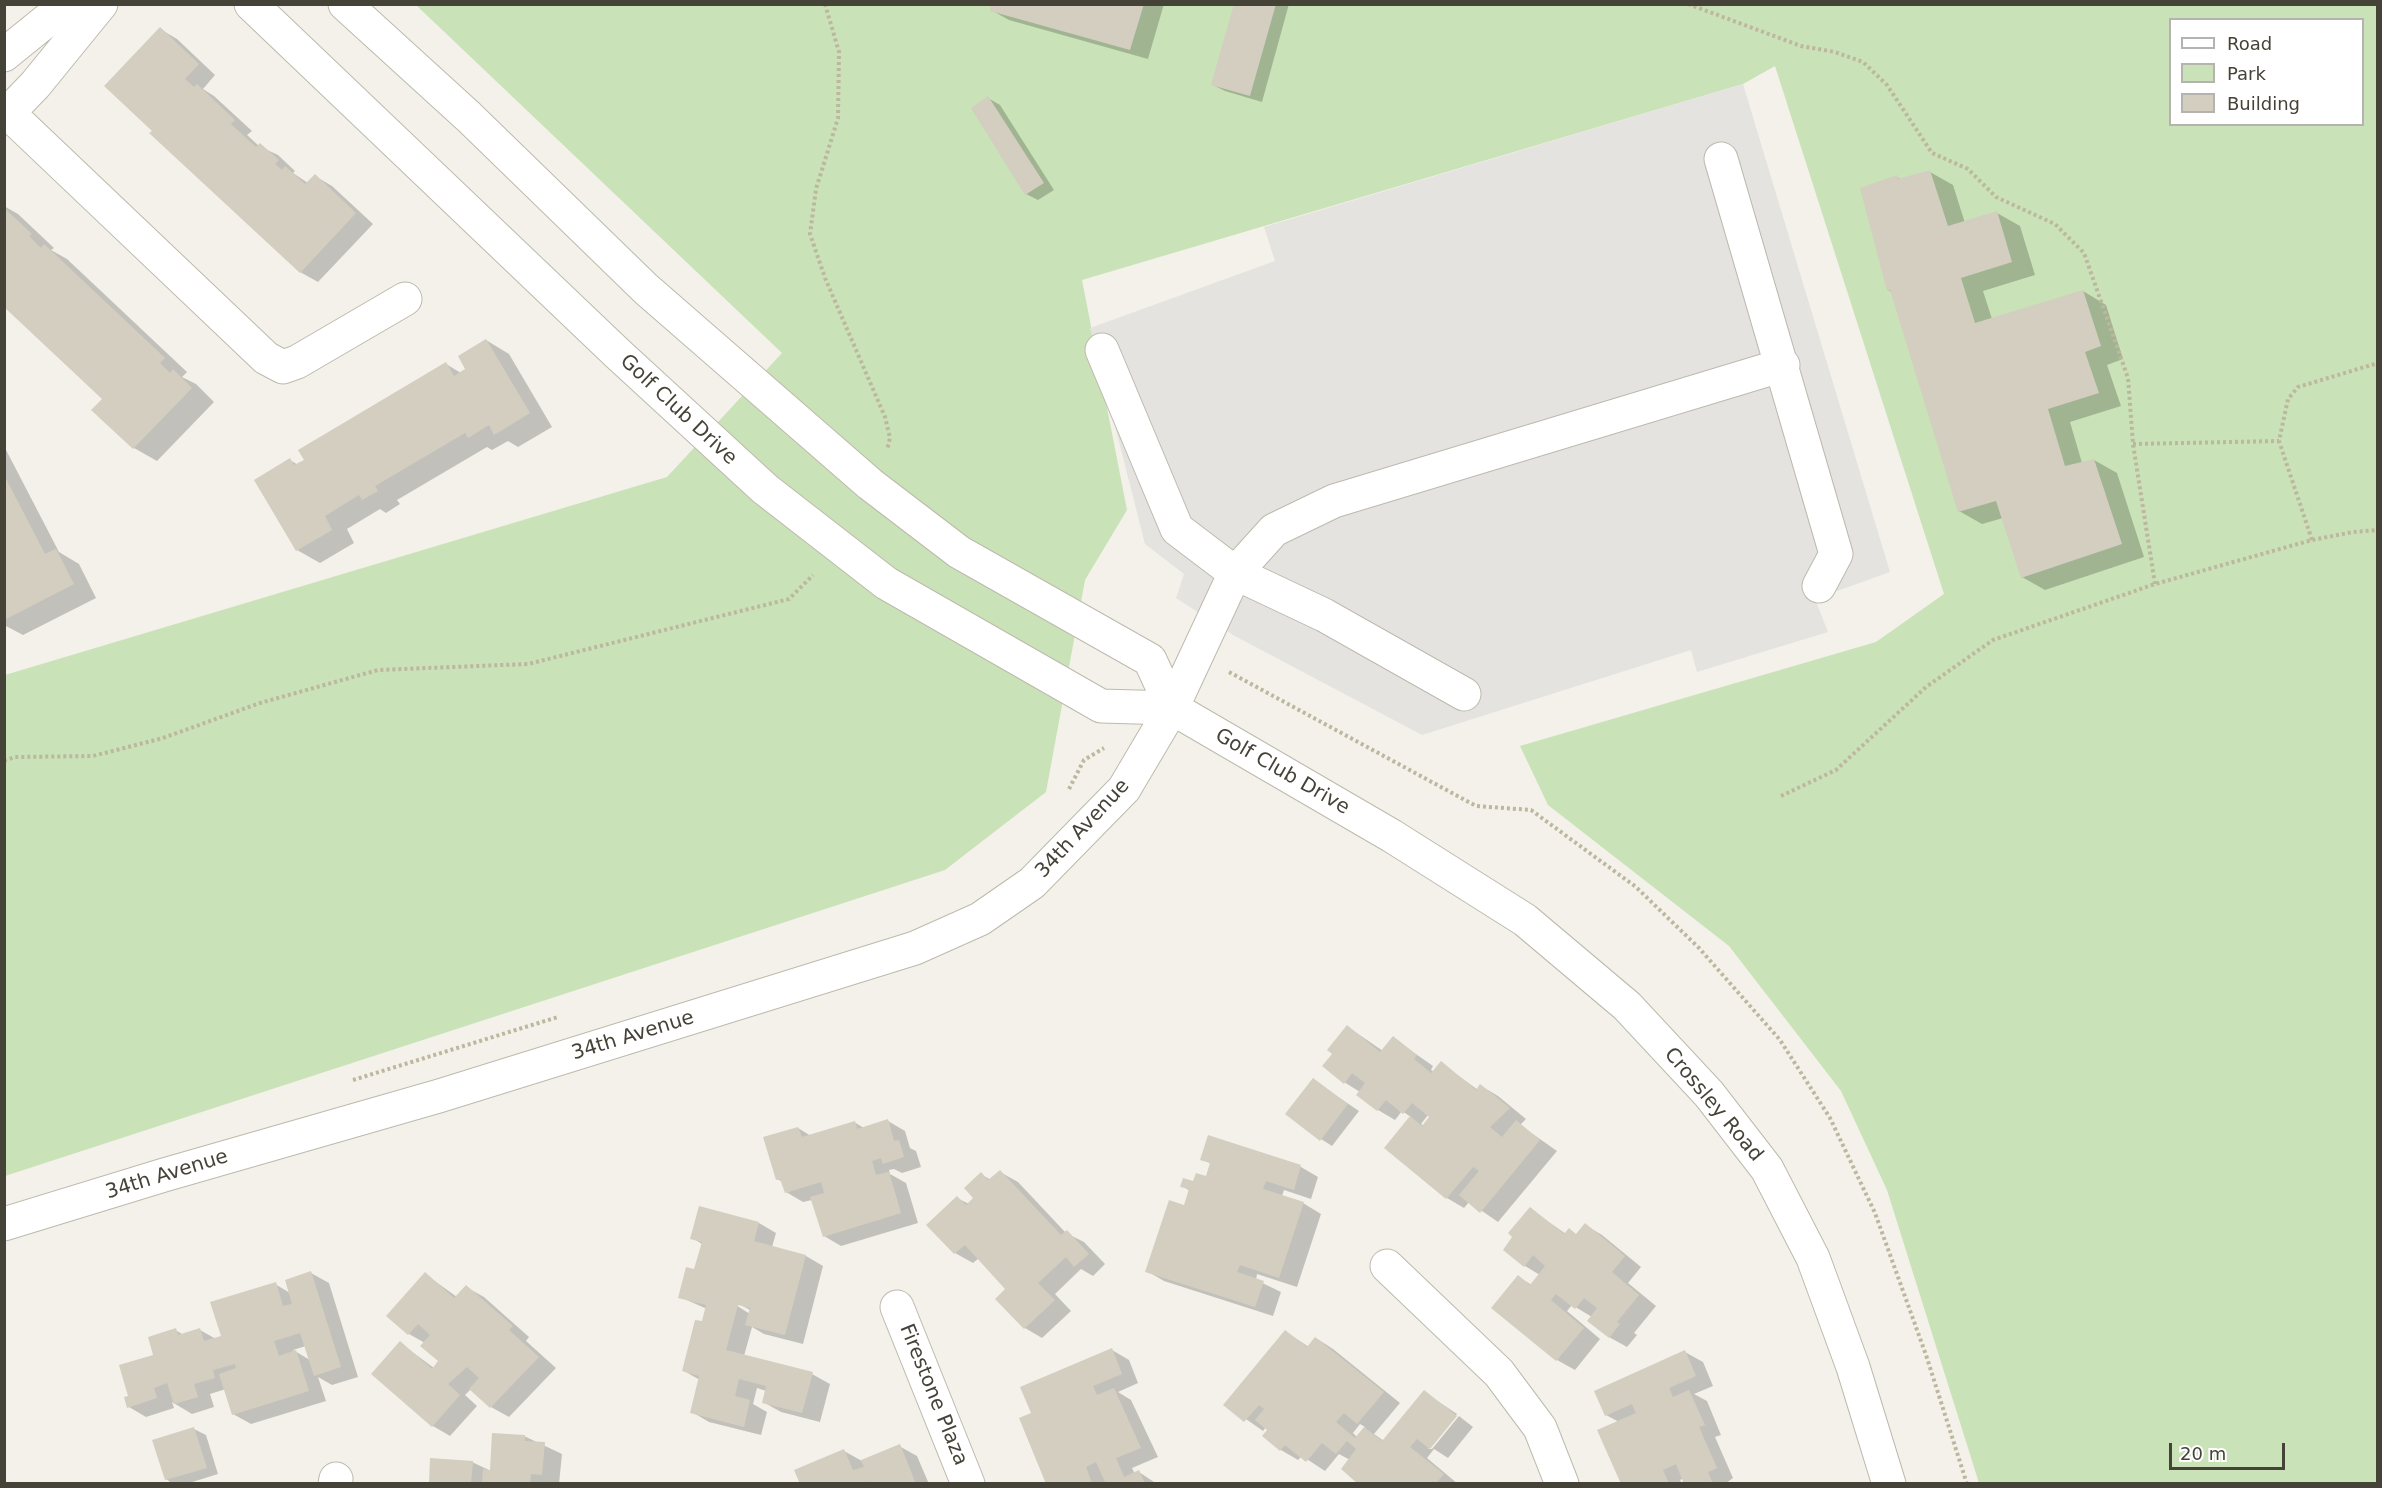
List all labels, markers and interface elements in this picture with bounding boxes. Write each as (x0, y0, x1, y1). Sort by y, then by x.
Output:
legend (2169, 18, 2364, 126)
text: Road (2227, 33, 2272, 54)
text: Park (2227, 63, 2266, 84)
text: Building (2227, 93, 2300, 114)
street label: Golf Club Drive (615, 350, 741, 470)
street label: Golf Club Drive (1211, 724, 1353, 820)
street label: 34th Avenue (1031, 775, 1135, 883)
street label: 34th Avenue (569, 1006, 697, 1066)
street label: Crossley Road (1658, 1043, 1768, 1167)
street label: 34th Avenue (103, 1145, 231, 1205)
street label: Firestone Plaza (894, 1321, 972, 1469)
scale bar (2172, 1431, 2288, 1469)
text: 20 m (2180, 1443, 2226, 1464)

